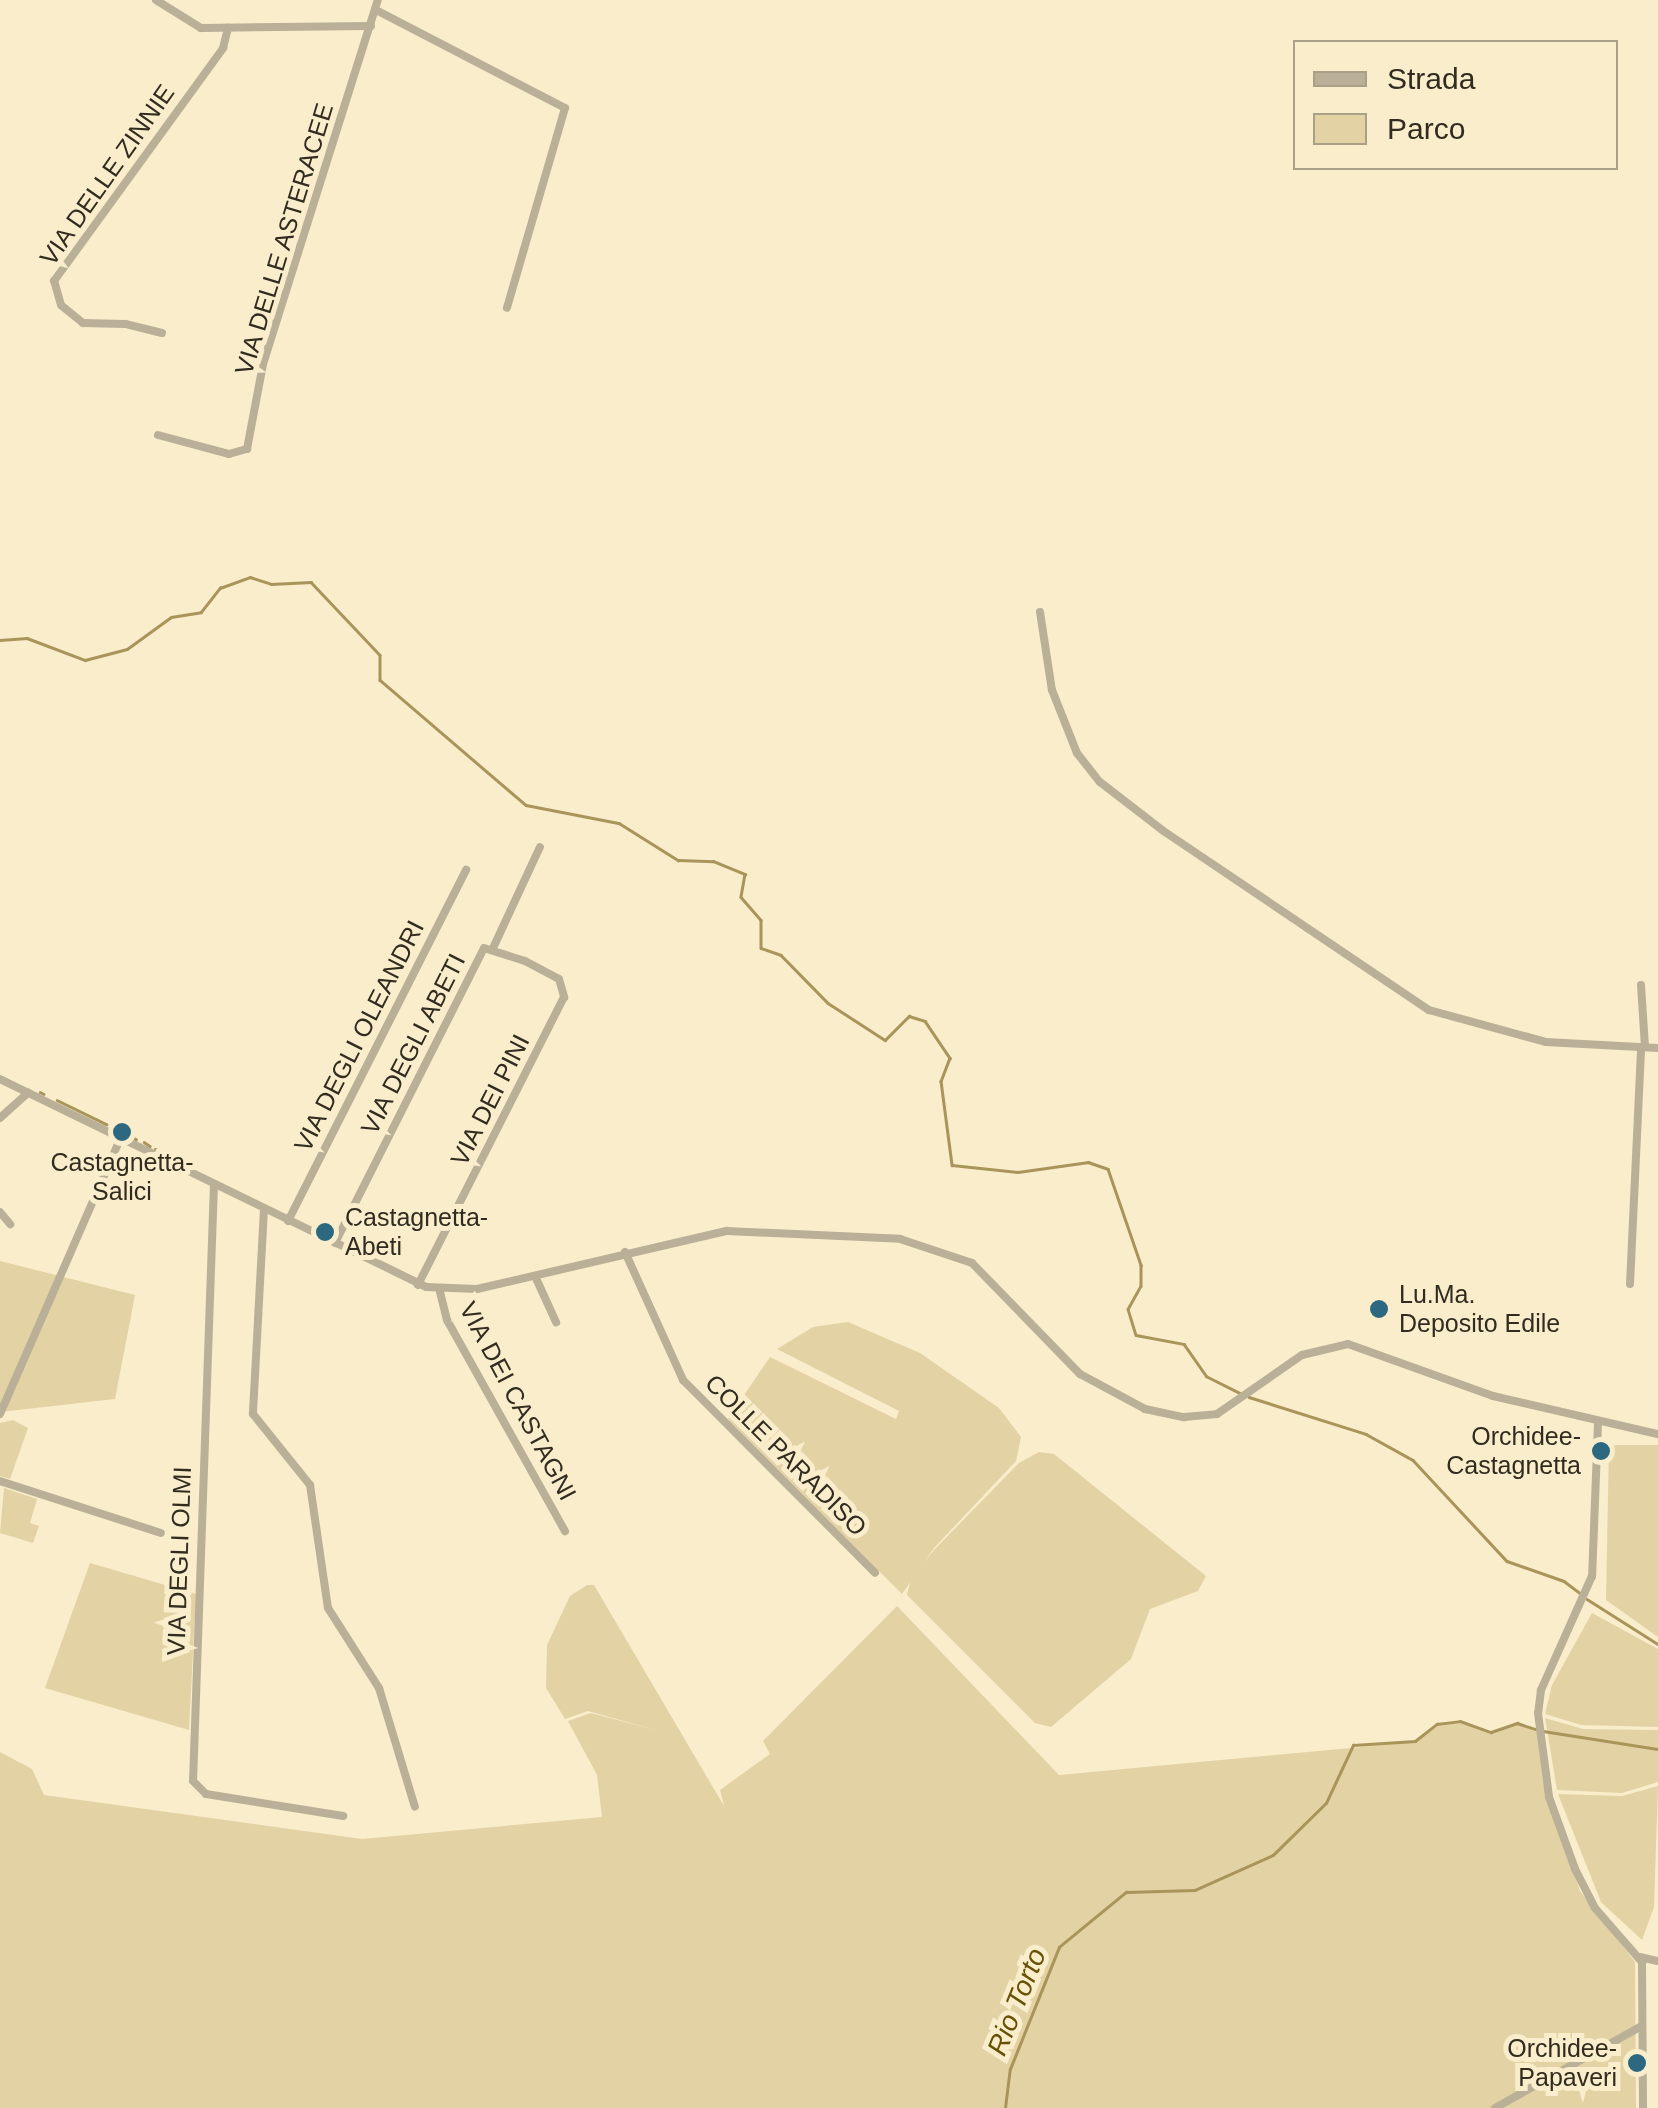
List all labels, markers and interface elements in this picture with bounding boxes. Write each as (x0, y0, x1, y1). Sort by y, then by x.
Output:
legend (1293, 40, 1618, 170)
text: Strada (1387, 62, 1475, 95)
street label: VIA DELLE ZINNIE (33, 78, 181, 272)
street label: VIA DELLE ASTERACEE (228, 98, 340, 380)
text: Parco (1387, 112, 1465, 145)
street label: VIA DEGLI OLEANDRI (287, 915, 431, 1157)
street label: VIA DEGLI ABETI (354, 947, 472, 1141)
street label: VIA DEI PINI (444, 1029, 536, 1171)
marker: Castagnetta- Salici (111, 1121, 133, 1143)
place label: Castagnetta- Salici (50, 1148, 194, 1207)
place label: Castagnetta- Abeti (345, 1203, 488, 1262)
marker: Castagnetta- Abeti (314, 1221, 336, 1243)
place label: Lu.Ma. Deposito Edile (1399, 1280, 1560, 1339)
street label: VIA DEI CASTAGNI (453, 1296, 583, 1506)
marker: Lu.Ma. Deposito Edile (1368, 1298, 1390, 1320)
street label: COLLE PARADISO (699, 1368, 873, 1542)
place label: Orchidee- Castagnetta (1446, 1422, 1581, 1481)
marker: Orchidee- Castagnetta (1590, 1440, 1612, 1462)
street label: VIA DEGLI OLMI (161, 1465, 197, 1657)
water label: Rio Torto (980, 1944, 1054, 2060)
place label: Orchidee- Papaveri (1507, 2034, 1617, 2093)
marker: Orchidee- Papaveri (1626, 2052, 1648, 2074)

